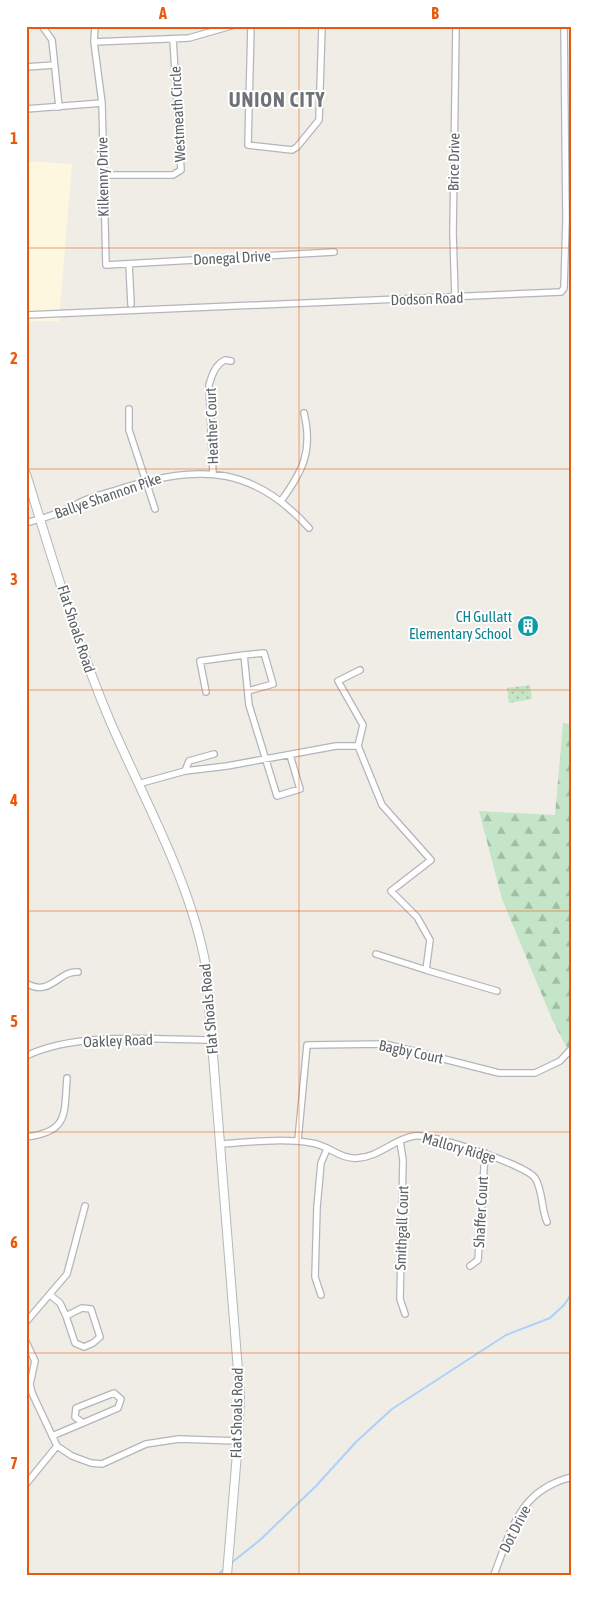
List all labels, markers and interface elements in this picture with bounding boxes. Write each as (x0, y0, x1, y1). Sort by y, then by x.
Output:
text: A (158, 4, 167, 22)
text: B (431, 4, 439, 22)
street label: Westmeath Circle (166, 66, 188, 162)
district label: UNION CITY (229, 88, 325, 111)
text: 1 (10, 129, 18, 147)
street label: Brice Drive (444, 132, 463, 191)
street label: Kilkenny Drive (93, 137, 112, 217)
street label: Donegal Drive (193, 247, 271, 268)
street label: Dodson Road (390, 289, 464, 308)
text: 2 (10, 349, 18, 367)
street label: Heather Court (202, 387, 221, 465)
street label: Ballye Shannon Pike (52, 469, 164, 522)
text: 3 (10, 570, 18, 588)
street label: Flat Shoals Road (54, 583, 99, 675)
place label: CH Gullatt Elementary School (409, 608, 512, 642)
building icon: CH Gullatt Elementary School (516, 614, 540, 638)
text: 4 (9, 791, 18, 809)
street label: Flat Shoals Road (196, 963, 221, 1055)
text: 5 (10, 1012, 18, 1030)
street label: Oakley Road (83, 1031, 153, 1050)
street label: Bagby Court (377, 1036, 445, 1067)
street label: Mallory Ridge (420, 1129, 498, 1166)
street label: Shaffer Court (470, 1176, 491, 1248)
street label: Smithgall Court (392, 1185, 411, 1271)
text: 6 (10, 1233, 18, 1251)
street label: Flat Shoals Road (227, 1367, 246, 1459)
text: 7 (10, 1454, 18, 1472)
street label: Dot Drive (495, 1502, 534, 1555)

